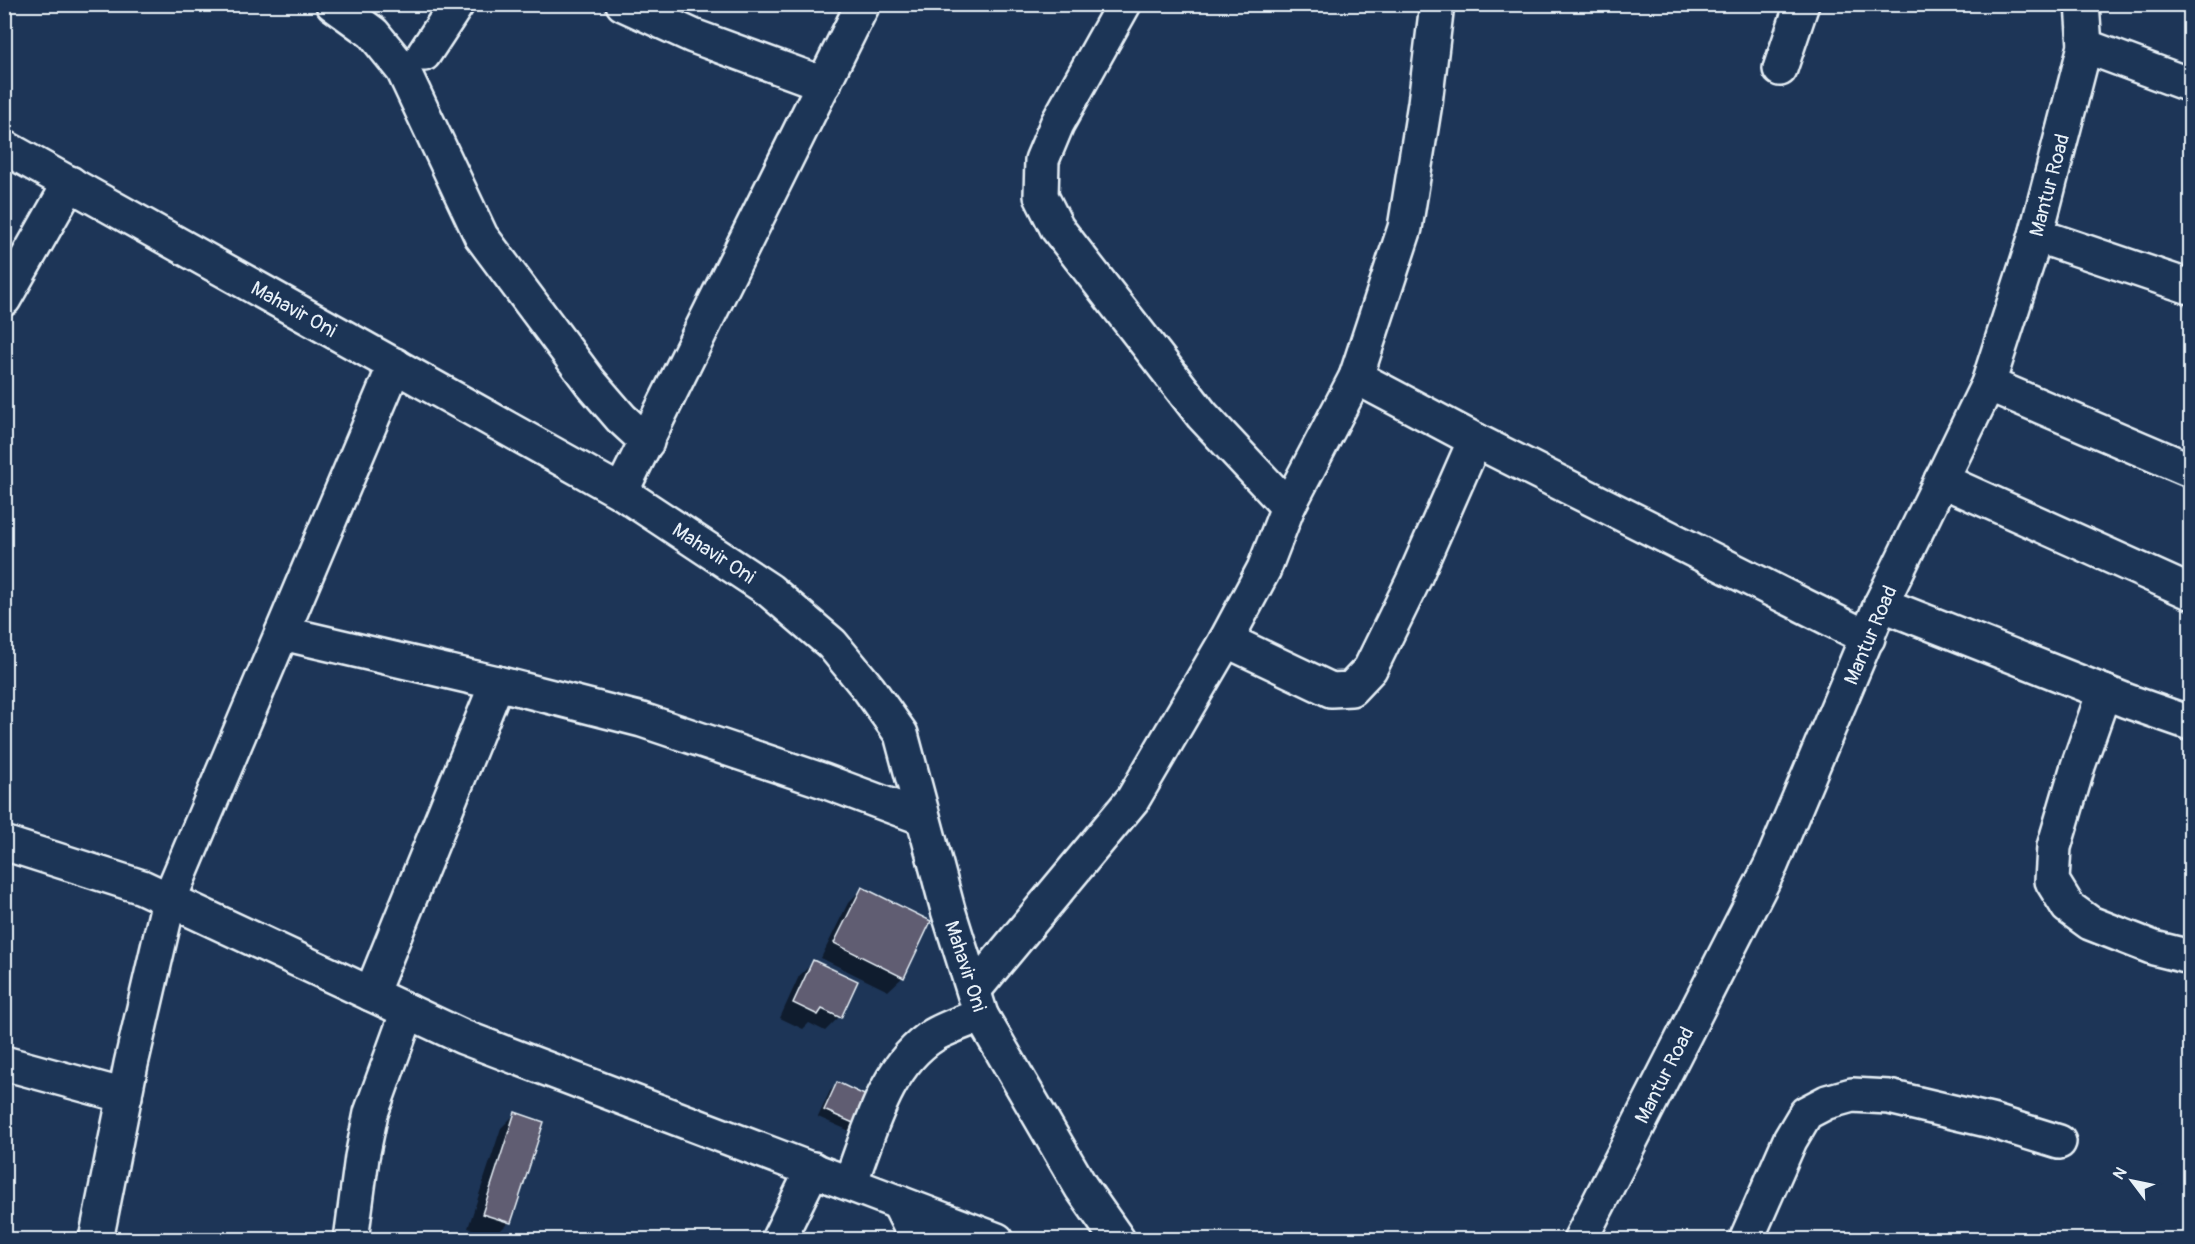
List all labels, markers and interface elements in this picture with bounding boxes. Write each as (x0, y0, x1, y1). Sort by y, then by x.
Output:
street label: Mantur Road (2024, 131, 2075, 239)
street label: Mahavir Oni (247, 276, 341, 343)
street label: Mahavir Oni (668, 517, 760, 590)
street label: Mantur Road (1838, 582, 1903, 689)
street label: Mahavir Oni (939, 918, 992, 1015)
street label: Mantur Road (1629, 1023, 1699, 1128)
north arrow (2102, 1151, 2162, 1211)
text: N (2109, 1164, 2132, 1183)

